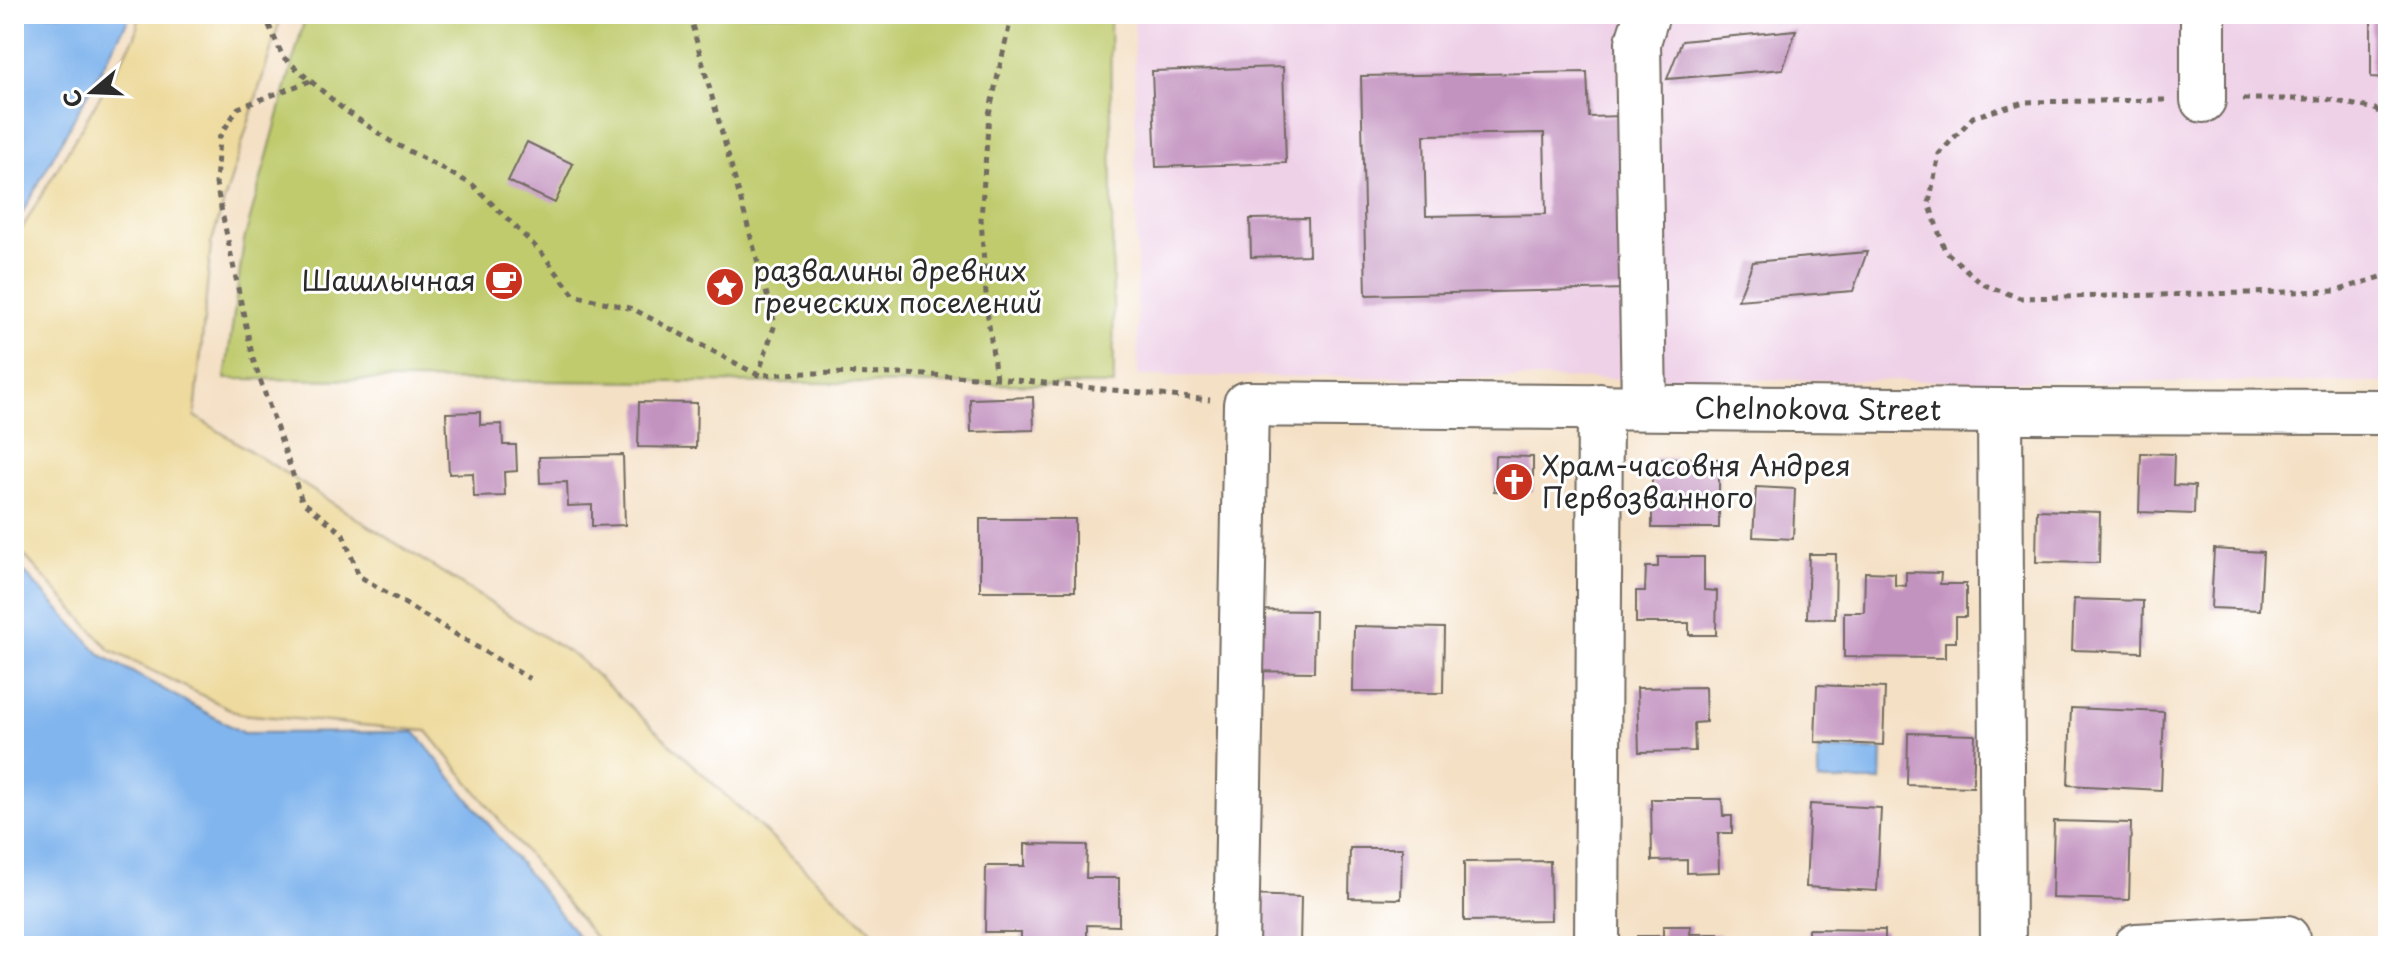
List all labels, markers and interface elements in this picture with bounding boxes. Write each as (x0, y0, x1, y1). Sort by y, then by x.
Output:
north arrow (52, 52, 132, 132)
text: С (53, 86, 90, 112)
place label: развалины древних греческих поселений (753, 248, 1043, 323)
place label: Шашлычная (302, 258, 476, 301)
cafe icon: Шашлычная (483, 260, 525, 302)
place icon: развалины древних греческих поселений (704, 266, 746, 308)
street label: Chelnokova Street (1694, 385, 1942, 430)
place label: Храм-часовня Андрея Первозванного (1542, 443, 1851, 518)
church icon: Храм-часовня Андрея Первозванного (1493, 461, 1535, 503)

